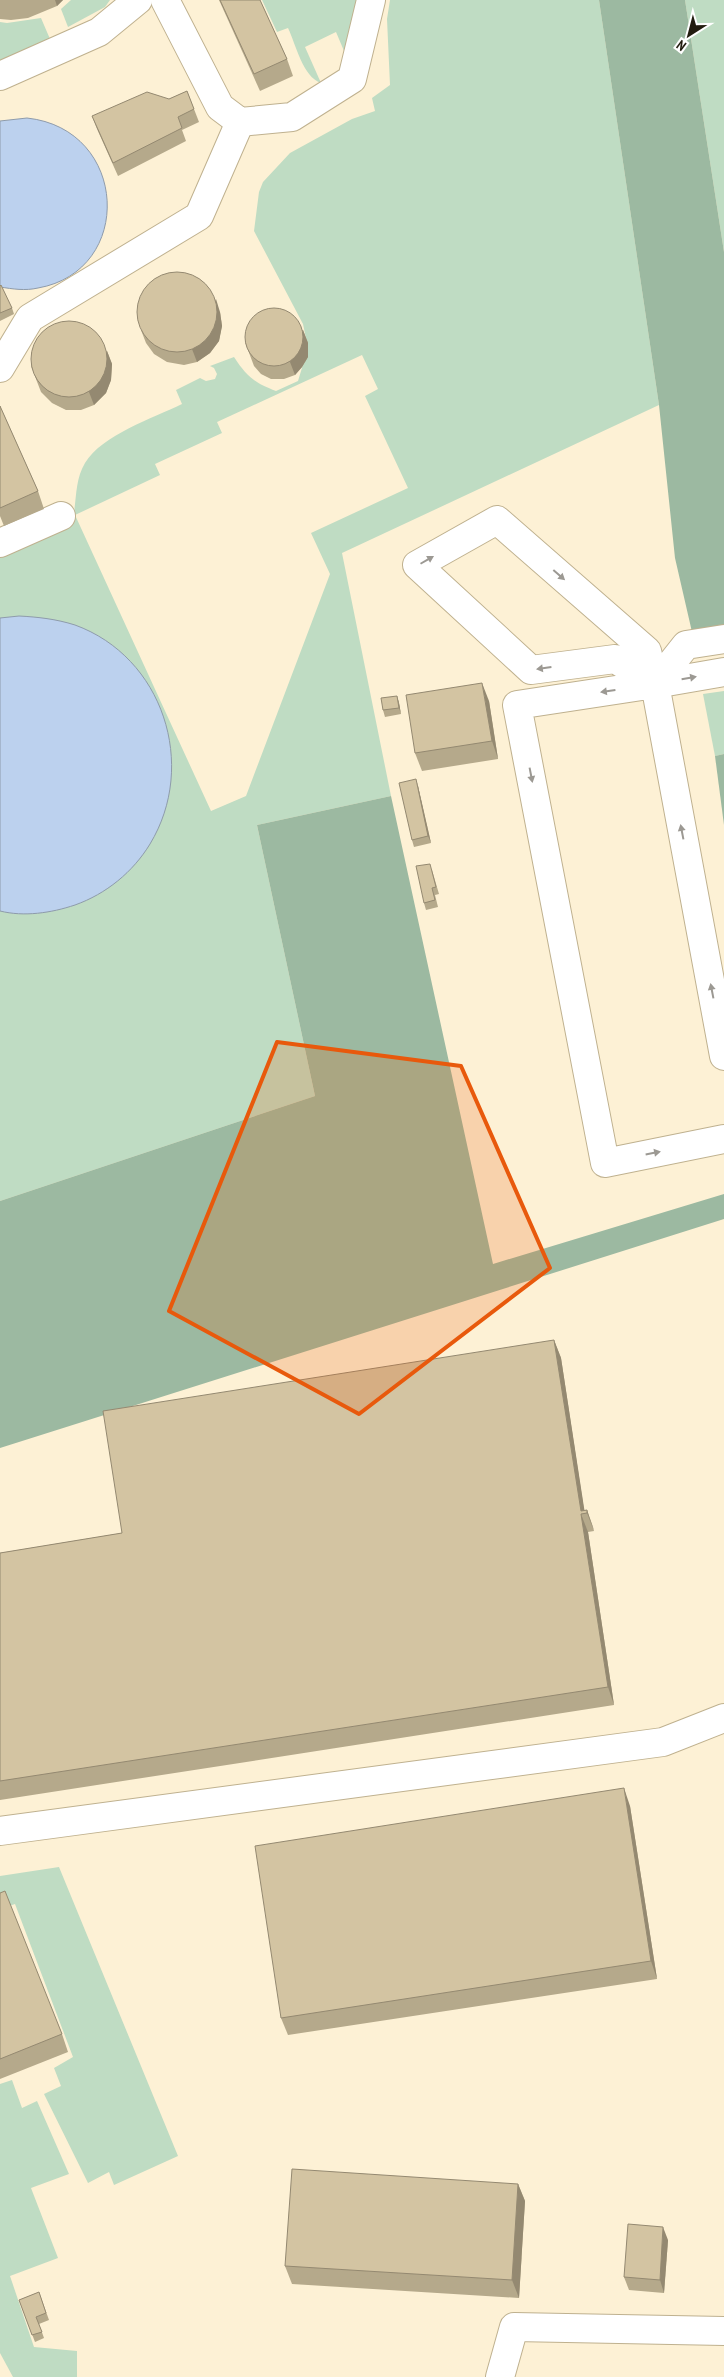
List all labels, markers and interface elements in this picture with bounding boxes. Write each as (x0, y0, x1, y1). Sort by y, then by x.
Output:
north arrow (664, 10, 714, 60)
text: N (673, 36, 690, 55)
one-way arrow (421, 555, 434, 564)
one-way arrow (552, 569, 565, 580)
one-way arrow (536, 664, 552, 672)
one-way arrow (682, 674, 698, 682)
one-way arrow (599, 688, 615, 696)
one-way arrow (527, 767, 535, 783)
one-way arrow (678, 823, 686, 839)
one-way arrow (707, 983, 715, 999)
one-way arrow (645, 1149, 661, 1157)

